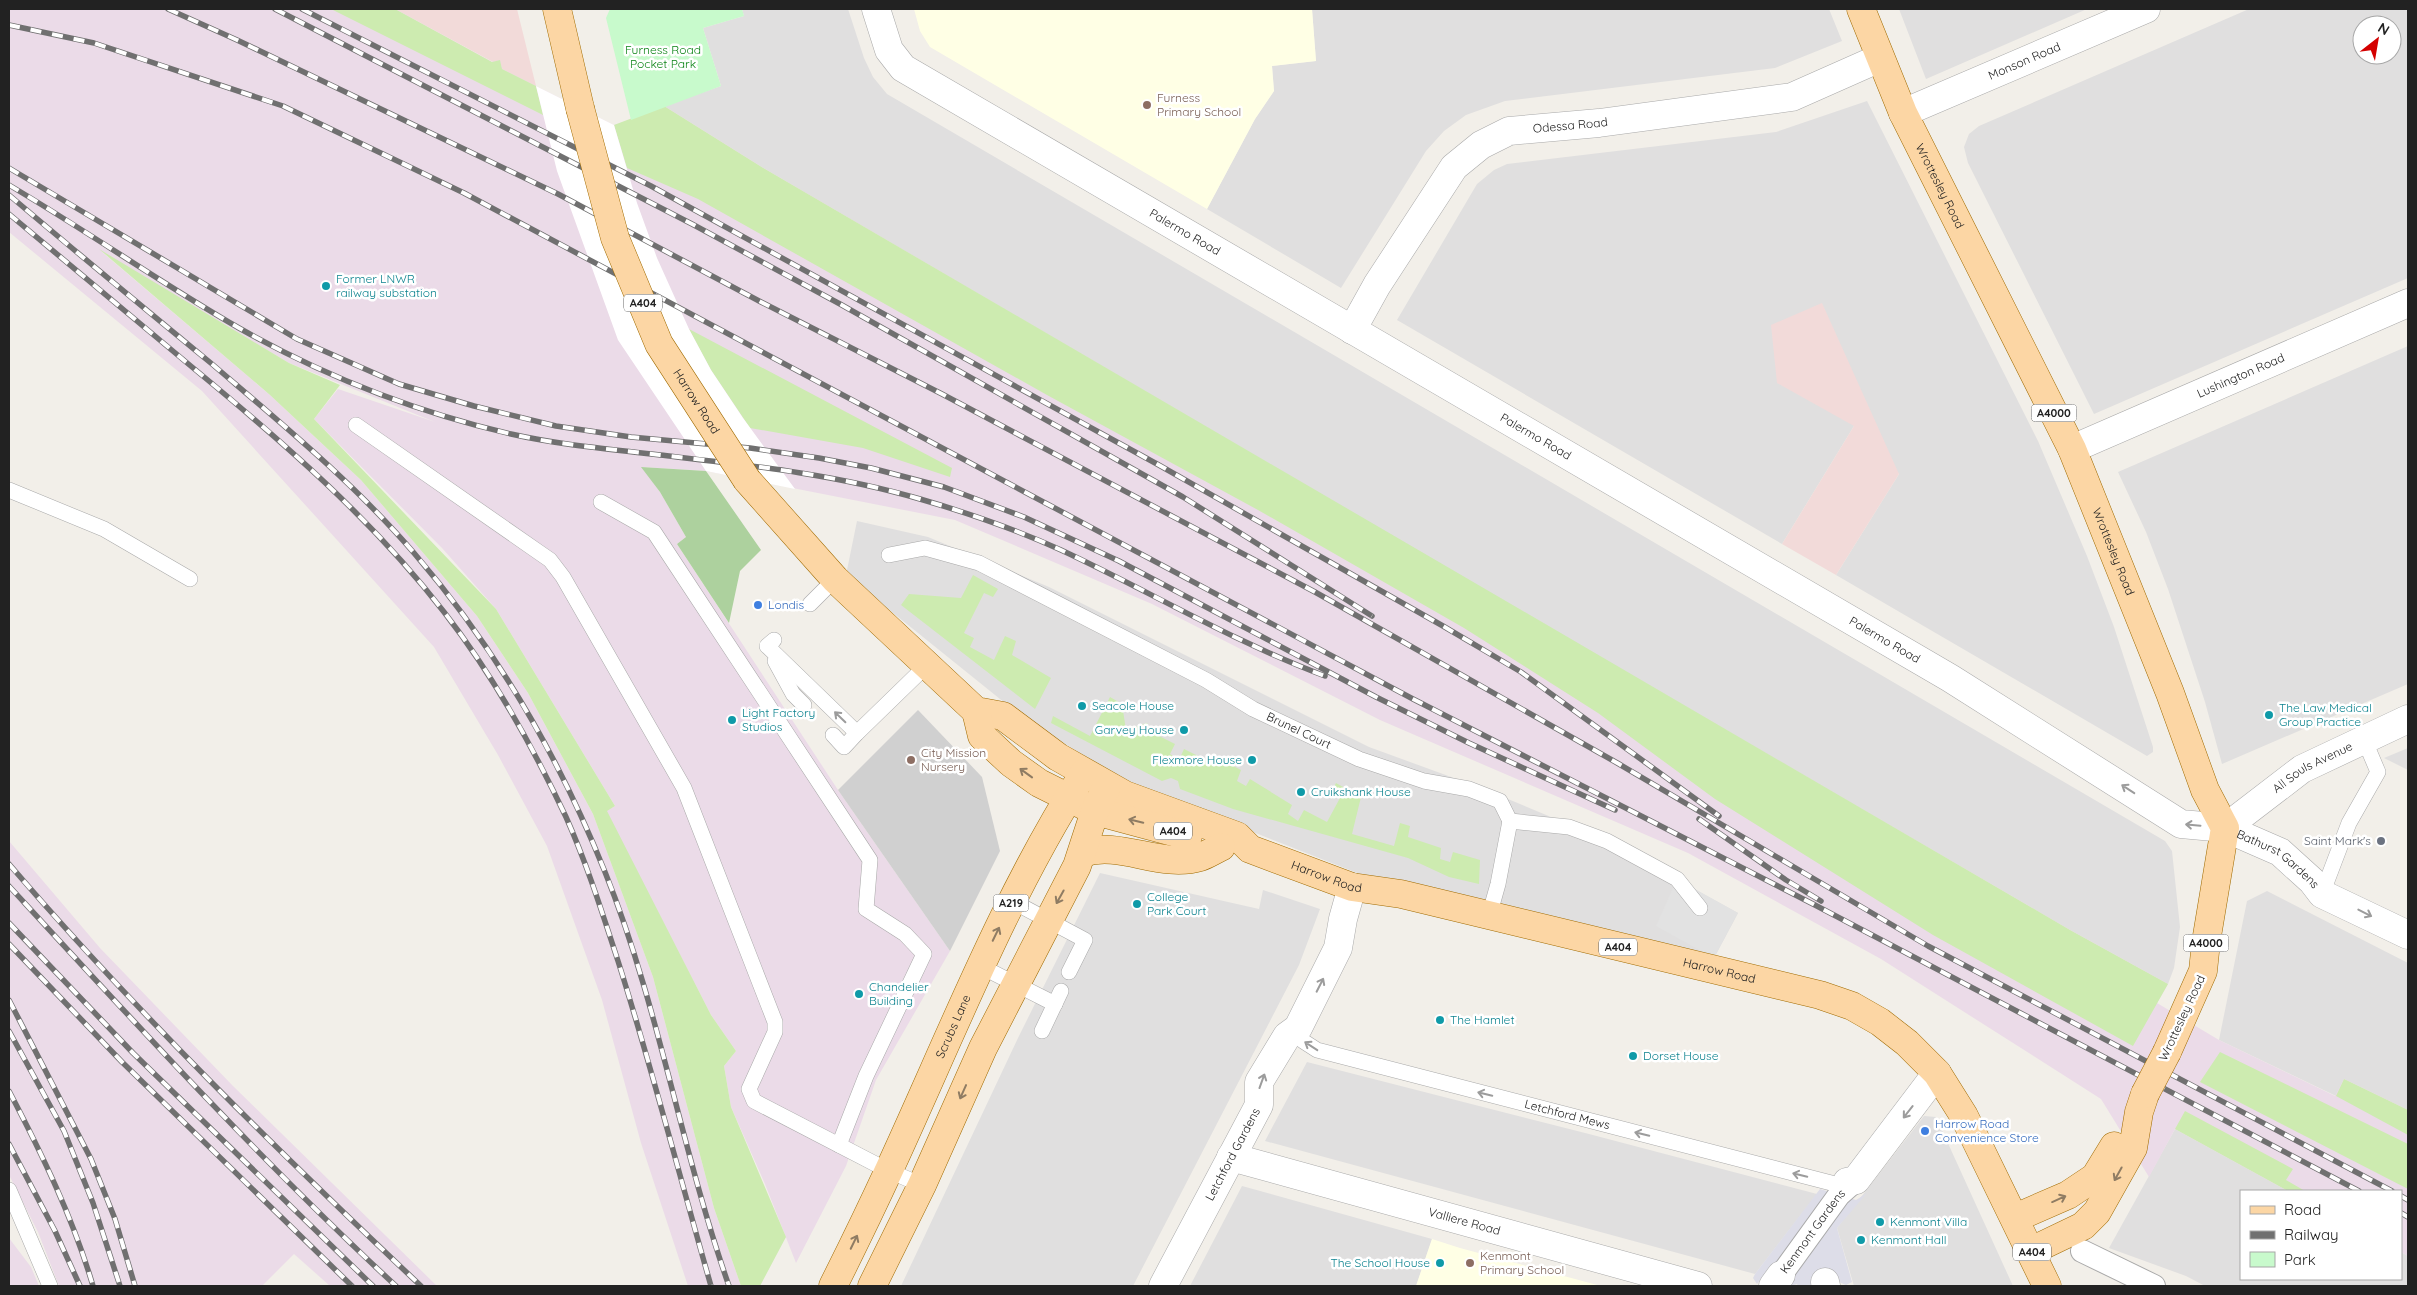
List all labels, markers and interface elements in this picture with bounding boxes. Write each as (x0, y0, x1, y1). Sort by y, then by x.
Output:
north arrow (2352, 15, 2402, 65)
text: N (2375, 18, 2393, 39)
street label: Monson Road (1986, 39, 2063, 83)
park label: Furness Road Pocket Park (625, 42, 701, 71)
place label: Furness Primary School (1157, 90, 1241, 119)
marker: Furness Primary School (1141, 99, 1153, 111)
street label: Odessa Road (1532, 114, 1609, 136)
street label: Wrottesley Road (1913, 141, 1968, 231)
street label: Palermo Road (1147, 205, 1223, 258)
place label: Former LNWR railway substation (336, 271, 437, 300)
marker: Former LNWR railway substation (320, 280, 332, 292)
road number: A404 (624, 294, 662, 312)
street label: Lushington Road (2194, 350, 2287, 401)
street label: Harrow Road (670, 366, 723, 437)
road number: A4000 (2032, 404, 2076, 422)
street label: Palermo Road (1498, 410, 1574, 463)
street label: Wrottesley Road (2089, 506, 2138, 597)
place label: Londis (768, 597, 804, 612)
marker: Londis (752, 599, 764, 611)
street label: Palermo Road (1847, 613, 1923, 666)
place label: Seacole House (1092, 698, 1174, 713)
marker: Seacole House (1076, 700, 1088, 712)
place label: The Law Medical Group Practice (2279, 700, 2372, 729)
place label: Light Factory Studios (742, 705, 815, 734)
street label: Brunel Court (1264, 709, 1334, 752)
marker: The Law Medical Group Practice (2263, 709, 2275, 721)
one-way arrow (834, 711, 846, 723)
marker: Light Factory Studios (726, 714, 738, 726)
place label: Garvey House (1095, 722, 1174, 737)
marker: Garvey House (1178, 724, 1190, 736)
street label: All Souls Avenue (2269, 738, 2355, 796)
place label: City Mission Nursery (921, 745, 986, 774)
place label: Flexmore House (1152, 752, 1242, 767)
marker: City Mission Nursery (905, 754, 917, 766)
marker: Flexmore House (1246, 754, 1258, 766)
one-way arrow (1019, 768, 1033, 779)
place label: Cruikshank House (1311, 784, 1411, 799)
one-way arrow (2121, 784, 2135, 794)
marker: Cruikshank House (1295, 786, 1307, 798)
one-way arrow (1128, 816, 1144, 825)
one-way arrow (2185, 820, 2201, 830)
road number: A404 (1154, 822, 1192, 839)
street label: Bathurst Gardens (2234, 826, 2323, 891)
place label: Saint Mark's (2304, 833, 2371, 848)
marker: Saint Mark's (2375, 835, 2387, 847)
street label: Harrow Road (1289, 857, 1363, 895)
one-way arrow (1055, 889, 1065, 903)
place label: College Park Court (1147, 889, 1206, 918)
road number: A219 (994, 894, 1028, 911)
marker: College Park Court (1131, 898, 1143, 910)
one-way arrow (2358, 909, 2373, 919)
one-way arrow (992, 927, 1001, 942)
road number: A4000 (2184, 934, 2228, 951)
road number: A404 (1599, 939, 1637, 956)
street label: Harrow Road (1681, 954, 1757, 986)
street label: Wrottesley Road (2155, 973, 2208, 1063)
one-way arrow (1316, 978, 1325, 993)
place label: Chandelier Building (869, 979, 929, 1008)
marker: Chandelier Building (853, 988, 865, 1000)
street label: Scrubs Lane (932, 992, 974, 1060)
place label: The Hamlet (1450, 1012, 1514, 1027)
marker: The Hamlet (1434, 1014, 1446, 1026)
one-way arrow (1304, 1041, 1318, 1051)
place label: Dorset House (1643, 1048, 1719, 1063)
marker: Dorset House (1627, 1050, 1639, 1062)
one-way arrow (1258, 1074, 1267, 1089)
one-way arrow (958, 1084, 968, 1099)
one-way arrow (1477, 1088, 1493, 1098)
street label: Letchford Mews (1523, 1096, 1612, 1133)
street label: Letchford Gardens (1202, 1105, 1263, 1203)
one-way arrow (1903, 1105, 1913, 1119)
place label: Harrow Road Convenience Store (1935, 1116, 2039, 1145)
marker: Harrow Road Convenience Store (1919, 1125, 1931, 1137)
one-way arrow (1635, 1129, 1651, 1138)
one-way arrow (2113, 1166, 2123, 1181)
one-way arrow (1792, 1170, 1808, 1179)
street label: Kenmont Gardens (1777, 1185, 1848, 1276)
legend (2240, 1190, 2402, 1280)
one-way arrow (2051, 1193, 2066, 1203)
text: Road (2284, 1200, 2321, 1219)
street label: Valliere Road (1427, 1204, 1502, 1238)
place label: Kenmont Villa (1890, 1214, 1967, 1229)
marker: Kenmont Villa (1874, 1216, 1886, 1228)
text: Railway (2284, 1225, 2339, 1244)
place label: Kenmont Hall (1871, 1232, 1946, 1247)
marker: Kenmont Hall (1855, 1234, 1867, 1246)
one-way arrow (850, 1235, 860, 1250)
road number: A404 (2013, 1244, 2051, 1260)
place label: Kenmont Primary School (1480, 1248, 1564, 1277)
text: Park (2284, 1250, 2316, 1269)
place label: The School House (1330, 1255, 1430, 1270)
marker: The School House (1434, 1257, 1446, 1269)
marker: Kenmont Primary School (1464, 1257, 1476, 1269)

